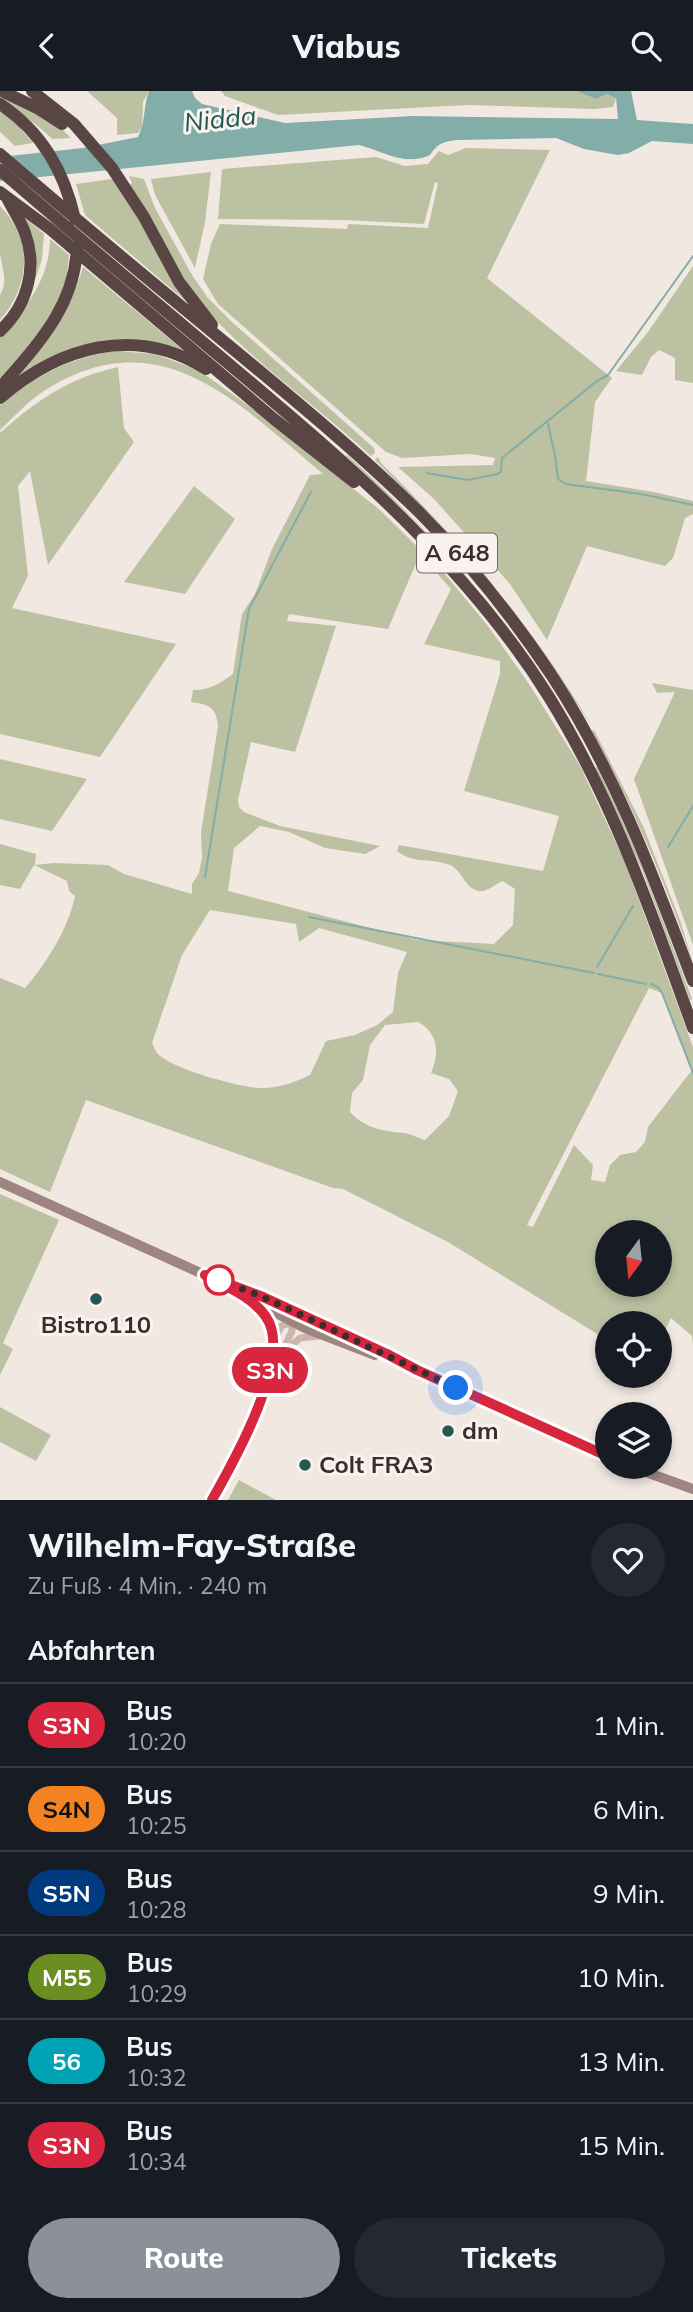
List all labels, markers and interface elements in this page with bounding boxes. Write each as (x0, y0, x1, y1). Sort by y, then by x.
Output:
text: Viabus (292, 26, 401, 66)
icon: back (28, 27, 66, 65)
icon: search (627, 27, 665, 65)
water label: Nidda (182, 98, 258, 139)
road number: A 648 (417, 533, 497, 573)
north arrow (595, 1220, 672, 1297)
map controls (595, 1220, 672, 1479)
unlabelled marker (204, 1265, 234, 1295)
marker: Bistro110 (88, 1291, 104, 1307)
place label: Bistro110 (41, 1309, 151, 1339)
button: locate (595, 1311, 672, 1388)
line badge: S3N (230, 1347, 310, 1393)
text: S3N (246, 1355, 294, 1385)
your location (438, 1370, 473, 1405)
button: layers (595, 1402, 672, 1479)
place label: dm (462, 1415, 498, 1445)
marker: dm (440, 1423, 456, 1439)
place label: Colt FRA3 (319, 1449, 433, 1479)
marker: Colt FRA3 (297, 1457, 313, 1473)
button: heart (591, 1523, 665, 1597)
text: Wilhelm-Fay-Straße (28, 1524, 356, 1565)
text: Zu Fuß · 4 Min. · 240 m (28, 1571, 267, 1600)
text: Abfahrten (28, 1634, 155, 1667)
text: Bus (126, 1694, 172, 1727)
text: 1 Min. (593, 1709, 665, 1742)
text: S3N (43, 1710, 91, 1740)
text: 10:20 (126, 1727, 186, 1756)
text: Bus (126, 1778, 172, 1811)
text: 6 Min. (593, 1793, 665, 1826)
text: S4N (43, 1794, 91, 1824)
text: 10:25 (126, 1811, 186, 1840)
text: Bus (126, 1862, 172, 1895)
text: 9 Min. (593, 1877, 665, 1910)
text: S5N (43, 1878, 91, 1908)
text: 10:28 (126, 1895, 186, 1924)
text: Bus (127, 1946, 173, 1979)
text: 10 Min. (577, 1961, 665, 1994)
text: M55 (42, 1962, 92, 1992)
text: 10:29 (127, 1979, 187, 2008)
text: Bus (126, 2030, 172, 2063)
text: 13 Min. (577, 2045, 665, 2078)
text: 56 (52, 2046, 81, 2076)
text: 10:32 (126, 2063, 186, 2092)
text: Bus (126, 2114, 172, 2147)
text: 15 Min. (577, 2129, 665, 2162)
text: S3N (43, 2130, 91, 2160)
text: 10:34 (126, 2147, 186, 2176)
button: Route (28, 2218, 340, 2298)
button: Tickets (354, 2218, 665, 2298)

